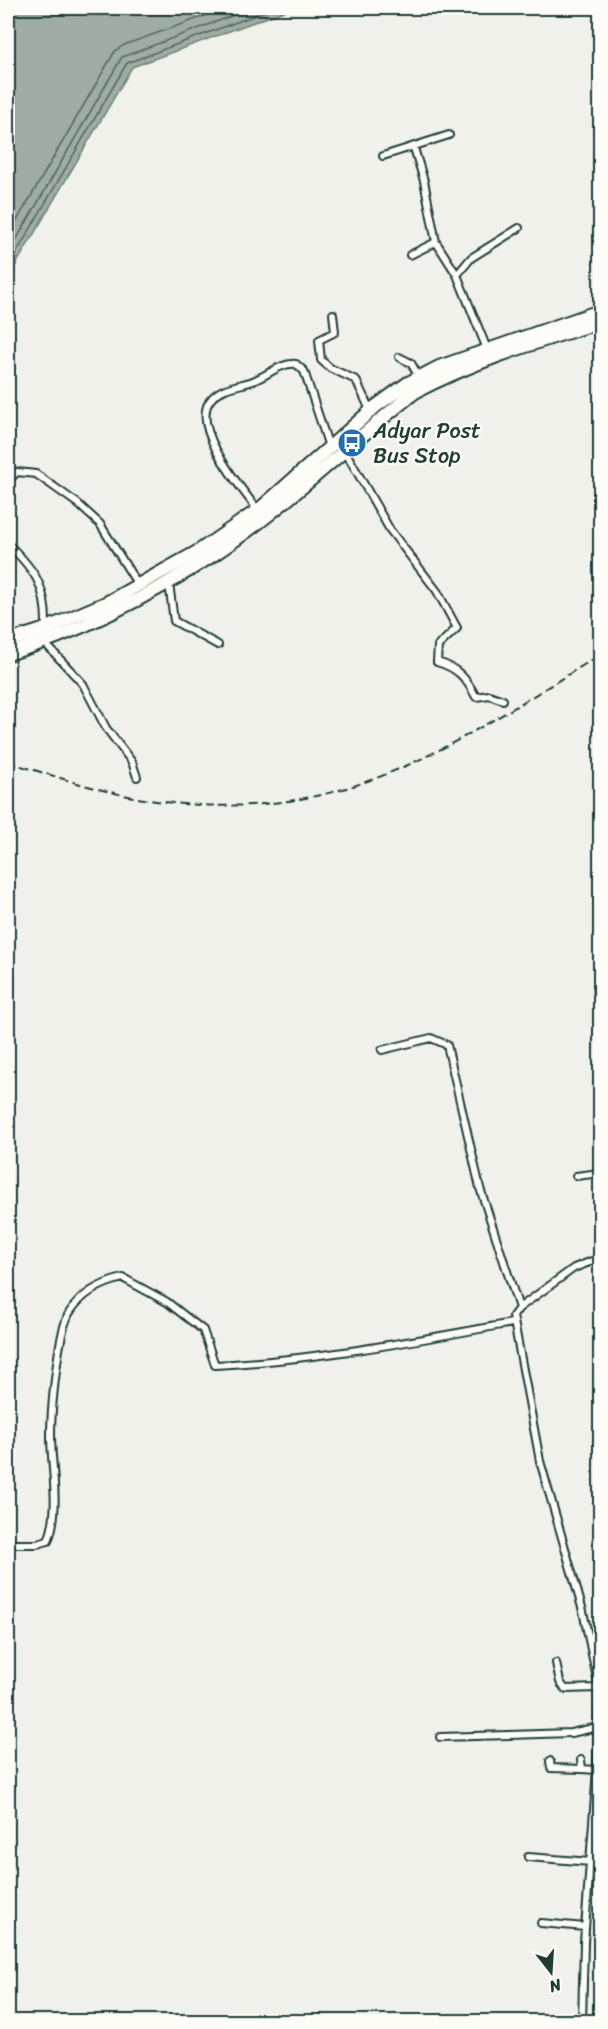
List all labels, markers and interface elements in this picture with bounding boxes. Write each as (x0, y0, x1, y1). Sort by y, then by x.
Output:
place label: Adyar Post Bus Stop (372, 411, 481, 475)
bus stop icon: Adyar Post Bus Stop (336, 427, 368, 459)
north arrow (521, 1942, 581, 2002)
text: N (545, 1970, 566, 2002)

